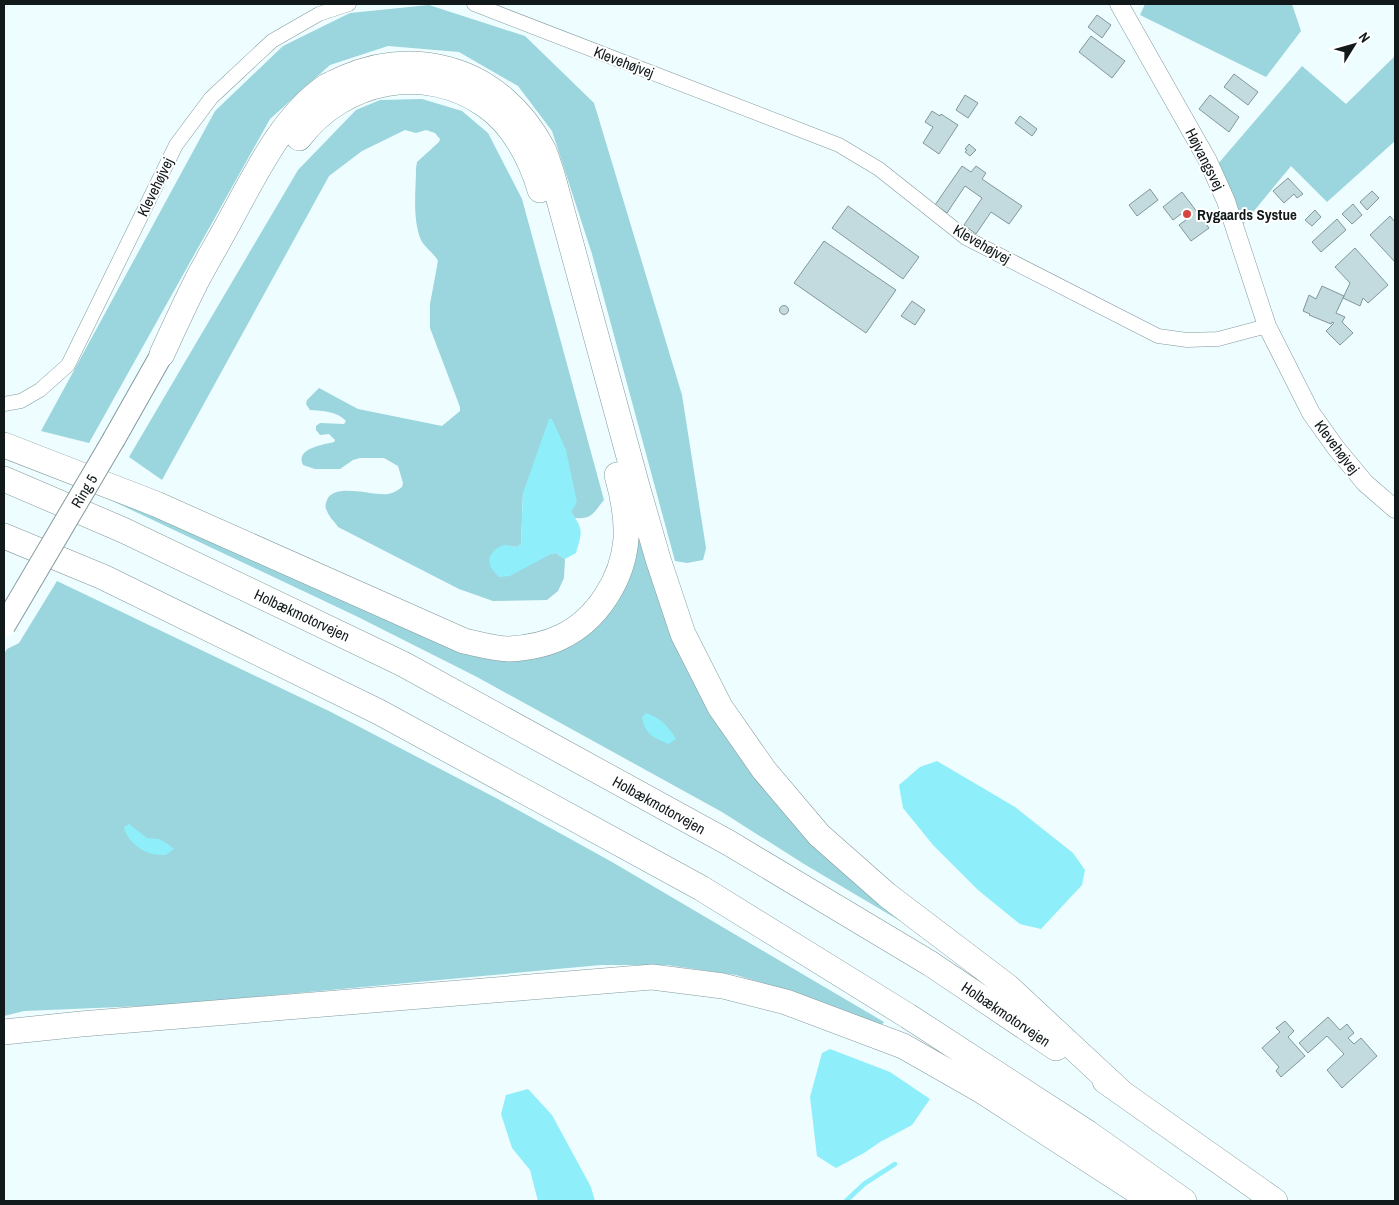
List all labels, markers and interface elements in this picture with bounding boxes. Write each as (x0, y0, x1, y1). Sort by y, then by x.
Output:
north arrow (1329, 20, 1379, 70)
text: N (1355, 28, 1374, 46)
street label: Klevehøjvej (591, 41, 657, 83)
street label: Højvangsvej (1180, 124, 1230, 194)
street label: Klevehøjvej (132, 154, 178, 220)
place label: Rygaards Systue (1197, 204, 1297, 225)
marker: Rygaards Systue (1181, 208, 1193, 220)
street label: Klevehøjvej (950, 219, 1014, 269)
street label: Klevehøjvej (1310, 416, 1364, 478)
street label: Ring 5 (66, 470, 102, 512)
street label: Holbækmotorvejen (251, 584, 353, 646)
street label: Holbækmotorvejen (609, 771, 709, 839)
street label: Holbækmotorvejen (957, 976, 1055, 1052)

